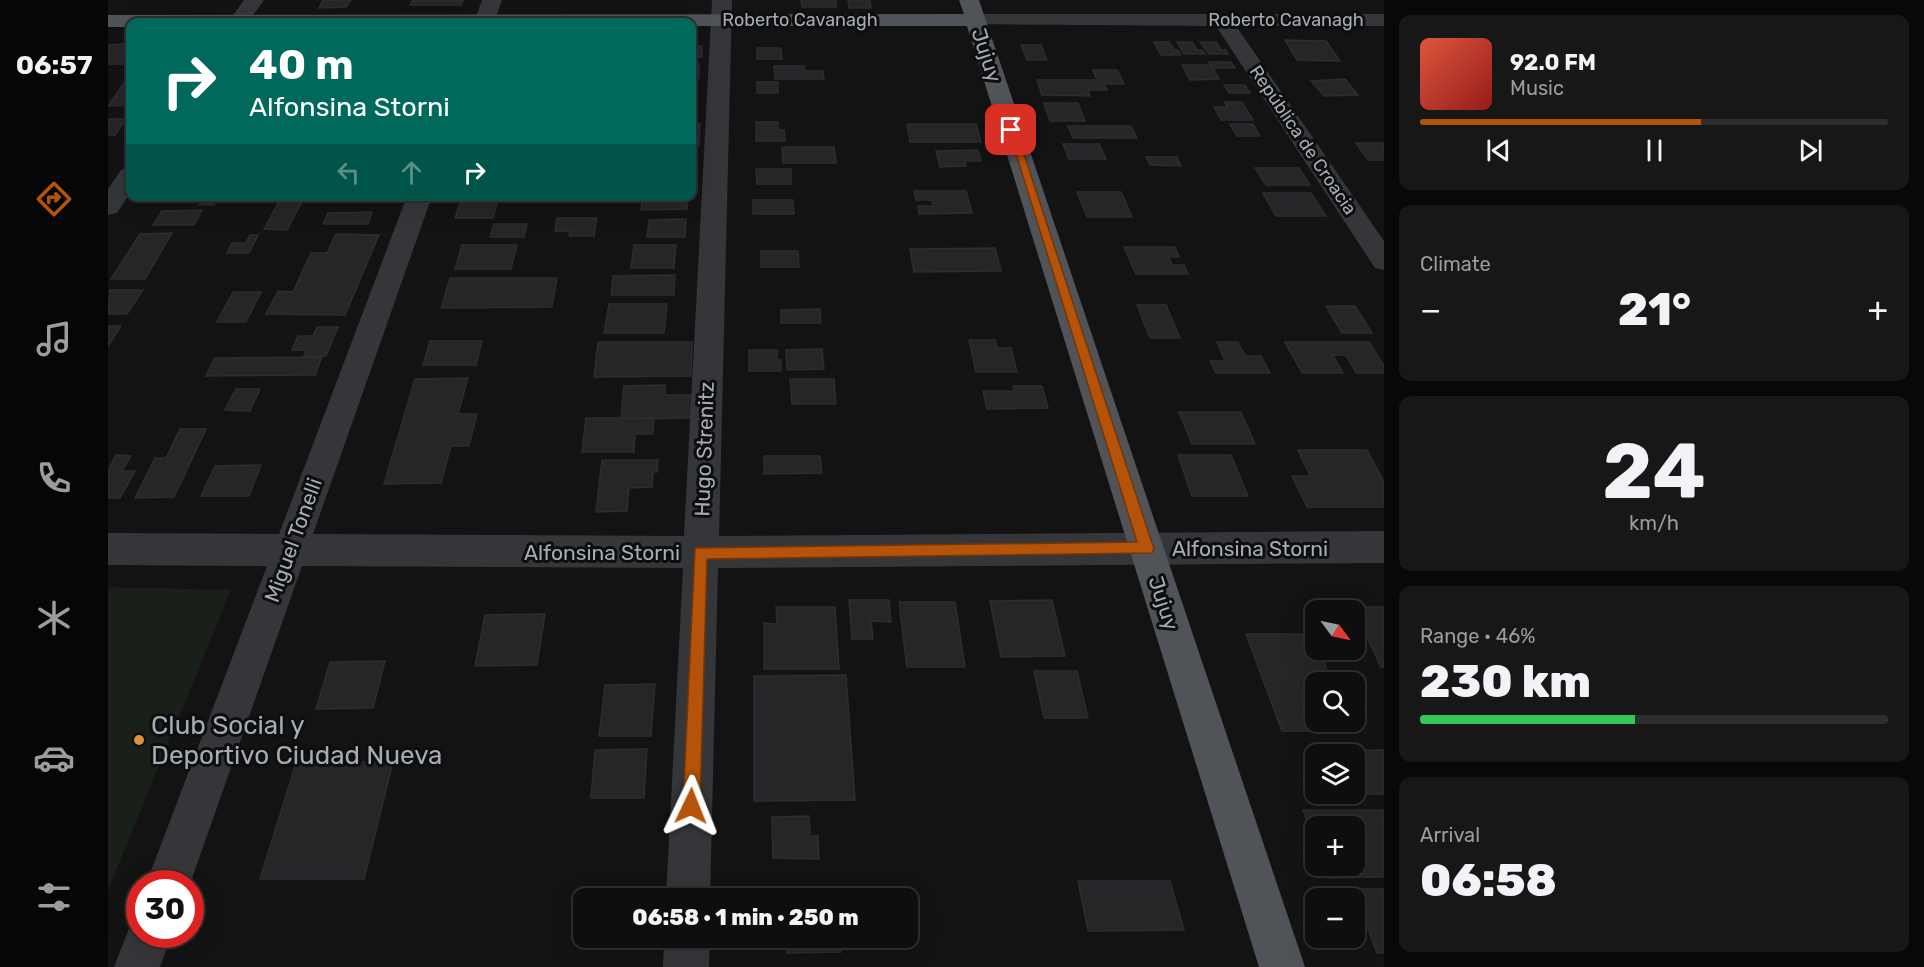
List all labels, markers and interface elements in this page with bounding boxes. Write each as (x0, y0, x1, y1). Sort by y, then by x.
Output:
street label: Roberto Cavanagh (722, 9, 878, 31)
street label: Roberto Cavanagh (1208, 9, 1364, 31)
street label: Jujuy (967, 25, 1008, 86)
text: 40 m (249, 40, 354, 90)
icon: right (150, 42, 228, 120)
text: 06:57 (16, 49, 92, 81)
text: 92.0 FM (1510, 49, 1596, 76)
street label: República de Croacia (1245, 61, 1361, 219)
text: Music (1510, 76, 1564, 100)
text: Alfonsina Storni (249, 91, 450, 123)
pin (985, 104, 1036, 155)
icon: arrive (994, 113, 1027, 146)
icon: previous (1482, 134, 1515, 167)
icon: pause (1638, 134, 1671, 167)
icon: next (1794, 134, 1827, 167)
icon: left (332, 156, 365, 189)
icon: ahead (395, 156, 428, 189)
icon: right (458, 156, 491, 189)
icon: directions (33, 178, 75, 220)
text: Climate (1420, 252, 1491, 276)
text: 21° (1618, 283, 1691, 336)
text: − (1420, 290, 1441, 329)
text: + (1867, 290, 1888, 329)
icon: music (33, 318, 75, 360)
street label: Hugo Strenitz (689, 381, 719, 517)
text: 24 (1602, 425, 1706, 518)
icon: phone (33, 457, 75, 499)
street label: Miguel Tonelli (259, 474, 327, 606)
text: km/h (1629, 511, 1679, 535)
street label: Alfonsina Storni (1172, 536, 1328, 561)
street label: Alfonsina Storni (524, 540, 680, 565)
street label: Jujuy (1144, 573, 1185, 634)
icon: climate (33, 597, 75, 639)
north arrow (1305, 600, 1365, 660)
map controls (1305, 600, 1365, 948)
text: Range · 46% (1420, 624, 1536, 648)
text: 230 km (1420, 655, 1591, 708)
button: search (1305, 672, 1365, 732)
place label: Club Social y Deportivo Ciudad Nueva (151, 710, 442, 771)
marker: Club Social y Deportivo Ciudad Nueva (132, 733, 146, 747)
icon: car (33, 737, 75, 779)
button: layers (1305, 744, 1365, 804)
position arrow (659, 774, 723, 838)
button: + (1305, 816, 1365, 876)
text: Arrival (1420, 823, 1480, 847)
text: 06:58 (1420, 854, 1557, 907)
speed limit sign: 30 (126, 870, 204, 948)
icon: filters (33, 876, 75, 918)
button: − (1305, 888, 1365, 948)
text: 06:58 · 1 min · 250 m (632, 904, 859, 931)

